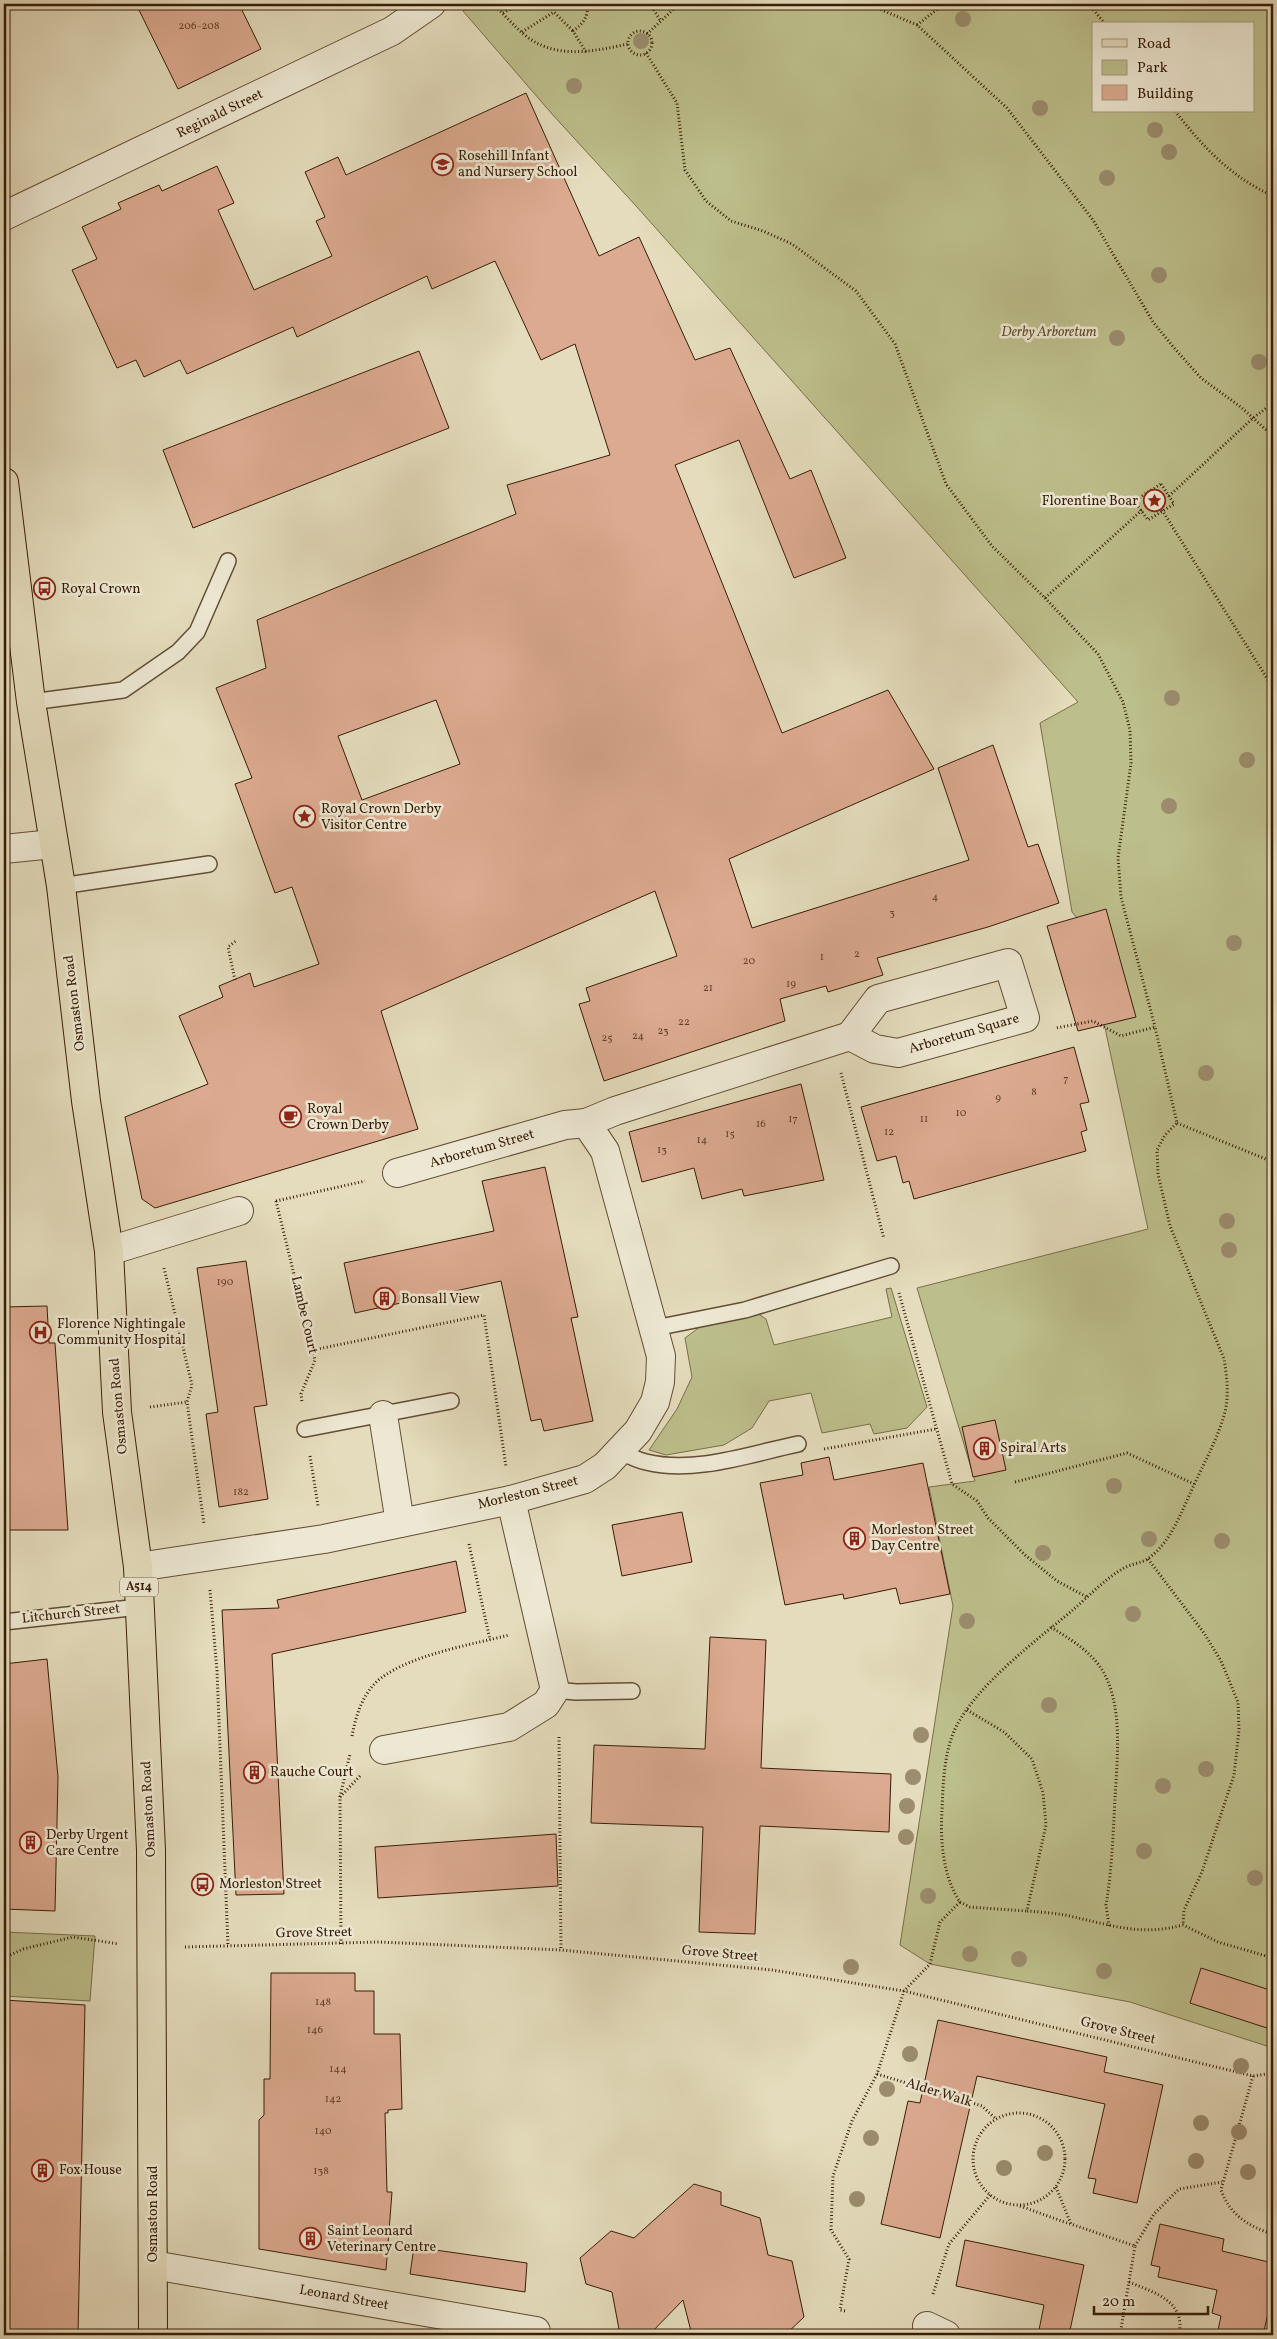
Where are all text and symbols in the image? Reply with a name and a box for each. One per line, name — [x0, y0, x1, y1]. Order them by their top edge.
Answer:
house number: 206-208 — [178, 19, 220, 34]
legend — [1092, 22, 1254, 112]
text: Road — [1137, 34, 1171, 55]
text: Park — [1137, 58, 1168, 79]
text: Building — [1137, 84, 1194, 105]
street label: Reginald Street — [173, 85, 267, 143]
place label: Rosehill Infant and Nursery School — [458, 147, 578, 182]
school or university icon: Rosehill Infant and Nursery School — [430, 152, 454, 176]
park label: Derby Arboretum — [1001, 323, 1097, 342]
place icon: Florentine Boar — [1142, 489, 1166, 513]
place label: Florentine Boar — [1042, 492, 1138, 511]
bus stop icon: Royal Crown — [33, 577, 57, 601]
place label: Royal Crown — [61, 580, 141, 599]
place label: Royal Crown Derby Visitor Centre — [321, 800, 442, 835]
place icon: Royal Crown Derby Visitor Centre — [293, 805, 317, 829]
house number: 4 — [932, 890, 939, 905]
house number: 3 — [889, 906, 895, 921]
house number: 2 — [854, 947, 860, 962]
house number: 1 — [820, 950, 824, 965]
street label: Osmaston Road — [60, 954, 90, 1052]
house number: 20 — [743, 954, 756, 969]
house number: 19 — [786, 977, 796, 992]
house number: 21 — [703, 981, 713, 996]
street label: Arboretum Square — [907, 1009, 1022, 1059]
house number: 22 — [678, 1015, 690, 1030]
house number: 23 — [657, 1024, 669, 1039]
house number: 24 — [632, 1029, 644, 1044]
house number: 25 — [601, 1031, 613, 1046]
house number: 7 — [1063, 1072, 1069, 1087]
house number: 8 — [1031, 1085, 1037, 1100]
house number: 9 — [995, 1091, 1001, 1106]
place label: Royal Crown Derby — [307, 1100, 390, 1135]
cafe icon: Royal Crown Derby — [279, 1105, 303, 1129]
house number: 10 — [956, 1106, 967, 1121]
house number: 17 — [788, 1112, 798, 1127]
house number: 11 — [920, 1112, 928, 1127]
house number: 16 — [756, 1117, 766, 1132]
street label: Arboretum Street — [427, 1125, 537, 1173]
house number: 12 — [884, 1125, 894, 1140]
house number: 15 — [725, 1127, 735, 1142]
house number: 14 — [697, 1133, 708, 1148]
house number: 13 — [657, 1143, 667, 1158]
street label: Lambe Court — [286, 1274, 322, 1356]
house number: 190 — [217, 1275, 234, 1290]
building icon: Bonsall View — [373, 1287, 397, 1311]
place label: Bonsall View — [401, 1290, 480, 1309]
place label: Florence Nightingale Community Hospital — [57, 1315, 186, 1350]
hospital icon: Florence Nightingale Community Hospital — [29, 1320, 53, 1344]
street label: Osmaston Road — [105, 1357, 133, 1455]
building icon: Spiral Arts — [972, 1436, 996, 1460]
place label: Spiral Arts — [1000, 1439, 1066, 1458]
street label: Morleston Street — [476, 1471, 580, 1515]
house number: 182 — [233, 1485, 249, 1500]
place label: Morleston Street Day Centre — [871, 1521, 974, 1556]
building icon: Morleston Street Day Centre — [843, 1526, 867, 1550]
road number: A514 — [120, 1578, 158, 1596]
street label: Litchurch Street — [21, 1599, 121, 1629]
street label: Osmaston Road — [137, 1760, 161, 1858]
building icon: Rauche Court — [242, 1760, 266, 1784]
place label: Rauche Court — [270, 1763, 353, 1782]
place label: Derby Urgent Care Centre — [46, 1826, 129, 1861]
building icon: Derby Urgent Care Centre — [18, 1831, 42, 1855]
bus stop icon: Morleston Street — [191, 1872, 215, 1896]
place label: Morleston Street — [219, 1875, 322, 1894]
street label: Grove Street — [275, 1923, 353, 1943]
street label: Grove Street — [681, 1941, 759, 1967]
house number: 148 — [315, 1995, 332, 2010]
street label: Grove Street — [1078, 2012, 1158, 2050]
house number: 146 — [307, 2023, 324, 2038]
house number: 144 — [329, 2062, 347, 2077]
street label: Alder Walk — [903, 2074, 975, 2112]
house number: 142 — [325, 2092, 341, 2107]
house number: 140 — [314, 2124, 332, 2139]
building icon: Fox House — [31, 2158, 55, 2182]
place label: Fox House — [59, 2161, 122, 2180]
house number: 138 — [313, 2164, 329, 2179]
street label: Osmaston Road — [144, 2166, 163, 2262]
place label: Saint Leonard Veterinary Centre — [327, 2222, 436, 2257]
building icon: Saint Leonard Veterinary Centre — [299, 2227, 323, 2251]
street label: Leonard Street — [298, 2281, 390, 2315]
scale bar — [1094, 2284, 1208, 2316]
text: 20 m — [1102, 2292, 1135, 2313]

